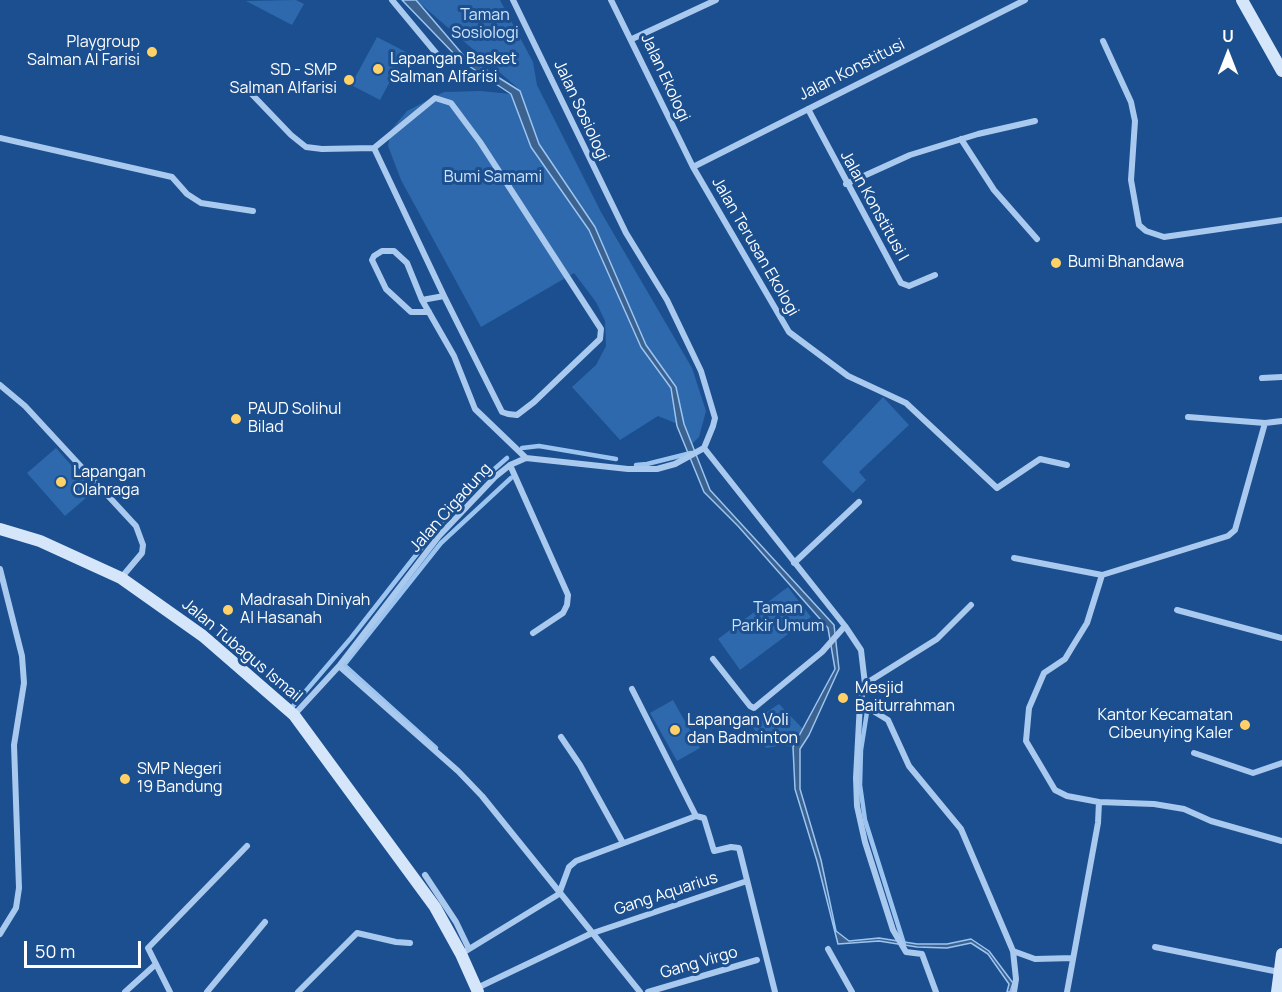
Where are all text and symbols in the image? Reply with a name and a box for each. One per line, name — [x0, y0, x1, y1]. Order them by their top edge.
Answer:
park label: Taman Sosiologi — [451, 6, 519, 44]
north arrow — [1198, 24, 1258, 84]
text: U — [1222, 25, 1234, 47]
street label: Jalan Ekologi — [636, 31, 694, 125]
place label: Playgroup Salman Al Farisi — [27, 33, 140, 71]
street label: Jalan Konstitusi — [796, 35, 908, 105]
marker: Playgroup Salman Al Farisi — [145, 45, 159, 59]
place label: Lapangan Basket Salman Alfarisi — [390, 50, 517, 88]
street label: Jalan Sosiologi — [549, 58, 613, 164]
place label: SD - SMP Salman Alfarisi — [230, 61, 337, 99]
marker: Lapangan Basket Salman Alfarisi — [371, 62, 385, 76]
marker: SD - SMP Salman Alfarisi — [342, 73, 356, 87]
street label: Jalan Konstitusi I — [836, 148, 912, 264]
park label: Bumi Samami — [444, 168, 542, 188]
street label: Jalan Terusan Ekologi — [707, 174, 803, 320]
place label: Bumi Bhandawa — [1068, 253, 1184, 273]
marker: Bumi Bhandawa — [1049, 256, 1063, 270]
place label: PAUD Solihul Bilad — [248, 400, 341, 438]
marker: PAUD Solihul Bilad — [229, 412, 243, 426]
street label: Jalan Cigadung — [406, 460, 496, 556]
place label: Lapangan Olahraga — [73, 463, 146, 501]
marker: Lapangan Olahraga — [54, 475, 68, 489]
place label: Madrasah Diniyah Al Hasanah — [240, 591, 370, 629]
street label: Jalan Tubagus Ismail — [178, 595, 306, 707]
park label: Taman Parkir Umum — [732, 599, 824, 637]
marker: Madrasah Diniyah Al Hasanah — [221, 603, 235, 617]
place label: Mesjid Baiturrahman — [855, 679, 955, 717]
marker: Mesjid Baiturrahman — [836, 691, 850, 705]
place label: Kantor Kecamatan Cibeunying Kaler — [1097, 706, 1233, 744]
place label: Lapangan Voli dan Badminton — [687, 711, 798, 749]
marker: Kantor Kecamatan Cibeunying Kaler — [1238, 718, 1252, 732]
marker: Lapangan Voli dan Badminton — [668, 723, 682, 737]
place label: SMP Negeri 19 Bandung — [137, 760, 222, 798]
marker: SMP Negeri 19 Bandung — [118, 772, 132, 786]
street label: Gang Aquarius — [612, 868, 720, 920]
scale bar — [27, 929, 144, 967]
text: 50 m — [35, 939, 75, 963]
street label: Gang Virgo — [658, 943, 740, 983]

